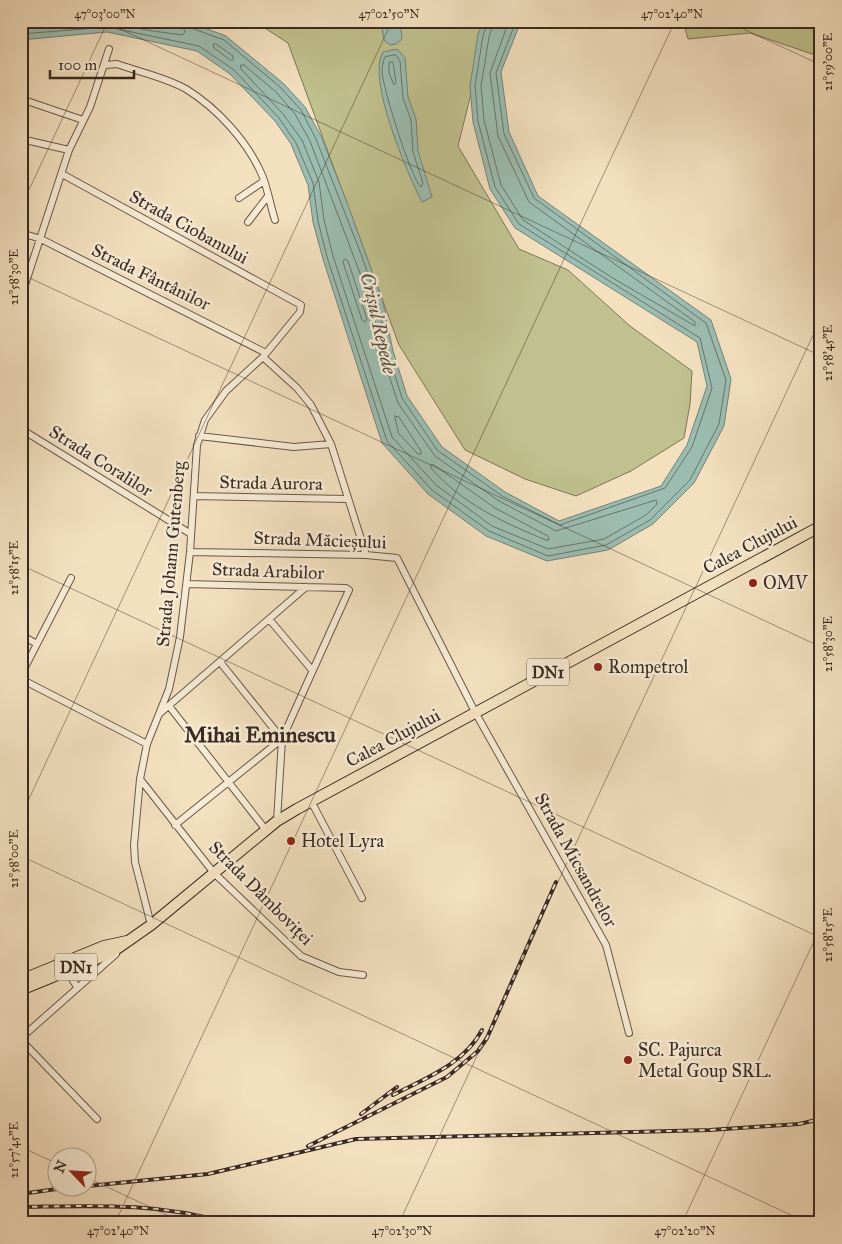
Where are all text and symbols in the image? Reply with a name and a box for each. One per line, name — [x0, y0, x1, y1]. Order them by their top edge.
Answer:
text: 47°03'00"N — [74, 7, 136, 21]
text: 47°02'50"N — [358, 7, 420, 21]
text: 47°02'40"N — [641, 7, 703, 21]
text: 21°59'00"E — [821, 33, 835, 91]
scale bar — [50, 48, 134, 80]
text: 100 m — [58, 56, 98, 74]
street label: Strada Ciobanului — [126, 185, 252, 269]
street label: Strada Fântânilor — [88, 239, 214, 315]
text: 21°58'30"E — [7, 249, 21, 305]
water label: Crișul Repede — [355, 270, 402, 377]
text: 21°58'45"E — [821, 324, 835, 381]
street label: Strada Coralilor — [45, 420, 157, 502]
street label: Strada Johann Gutenberg — [152, 460, 191, 648]
street label: Strada Aurora — [219, 471, 323, 495]
street label: Calea Clujului — [699, 511, 801, 579]
street label: Strada Măcieșului — [253, 527, 387, 553]
text: 21°58'15"E — [7, 540, 21, 595]
street label: Strada Arabilor — [211, 558, 325, 584]
place label: OMV — [763, 572, 809, 594]
marker: OMV — [747, 577, 759, 589]
text: 21°58'30"E — [821, 616, 835, 672]
place label: Rompetrol — [608, 656, 688, 678]
road number: DN1 — [527, 659, 569, 686]
marker: Rompetrol — [592, 661, 604, 673]
street label: Calea Clujului — [342, 704, 444, 772]
district label: Mihai Eminescu — [184, 721, 336, 748]
street label: Strada Micsandrelor — [530, 789, 622, 931]
text: 21°58'00"E — [7, 830, 21, 888]
place label: Hotel Lyra — [301, 830, 384, 852]
marker: Hotel Lyra — [285, 835, 297, 847]
street label: Strada Dâmboviței — [204, 836, 318, 950]
text: 21°58'15"E — [821, 907, 835, 962]
road number: DN1 — [55, 954, 97, 980]
place label: SC. Pajurca Metal Goup SRL. — [638, 1039, 772, 1082]
marker: SC. Pajurca Metal Goup SRL. — [622, 1054, 634, 1066]
text: 21°57'45"E — [7, 1121, 21, 1178]
north arrow — [48, 1146, 98, 1196]
text: N — [50, 1158, 71, 1176]
text: 47°02'40"N — [87, 1224, 149, 1238]
text: 47°02'30"N — [372, 1224, 432, 1238]
text: 47°02'20"N — [654, 1224, 716, 1238]

